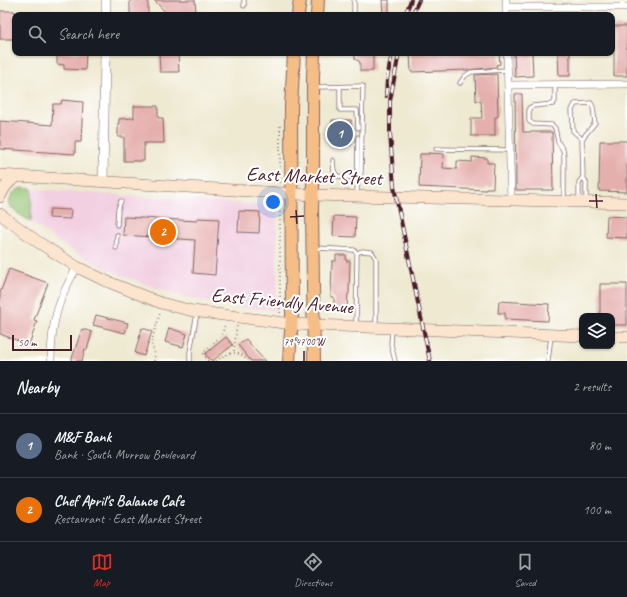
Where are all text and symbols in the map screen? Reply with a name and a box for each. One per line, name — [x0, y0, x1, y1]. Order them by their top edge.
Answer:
search box — [12, 12, 615, 56]
icon: search — [26, 23, 48, 45]
text: Search here — [58, 25, 119, 44]
pin: 1 — [327, 119, 353, 149]
street label: East Market Street — [246, 161, 385, 191]
your location — [263, 192, 283, 212]
pin: 2 — [150, 217, 176, 247]
street label: East Friendly Avenue — [210, 282, 355, 320]
map controls — [579, 313, 615, 349]
button: layers — [579, 313, 615, 349]
scale bar — [12, 333, 72, 352]
text: 50 m — [18, 335, 37, 349]
text: 79°47'00"W — [284, 335, 326, 348]
text: Nearby — [16, 377, 59, 398]
text: 2 results — [573, 379, 611, 395]
text: M&F Bank — [54, 428, 111, 447]
text: 1 — [26, 438, 32, 454]
text: 80 m — [589, 438, 611, 454]
text: Bank · South Murrow Boulevard — [54, 447, 195, 463]
text: Chef April's Balance Cafe — [54, 492, 184, 511]
text: 2 — [26, 502, 32, 518]
text: 100 m — [583, 502, 611, 518]
text: Restaurant · East Market Street — [54, 511, 201, 527]
tab: Map — [91, 551, 113, 589]
tab: Directions — [294, 551, 333, 589]
tab: Saved — [514, 551, 536, 589]

